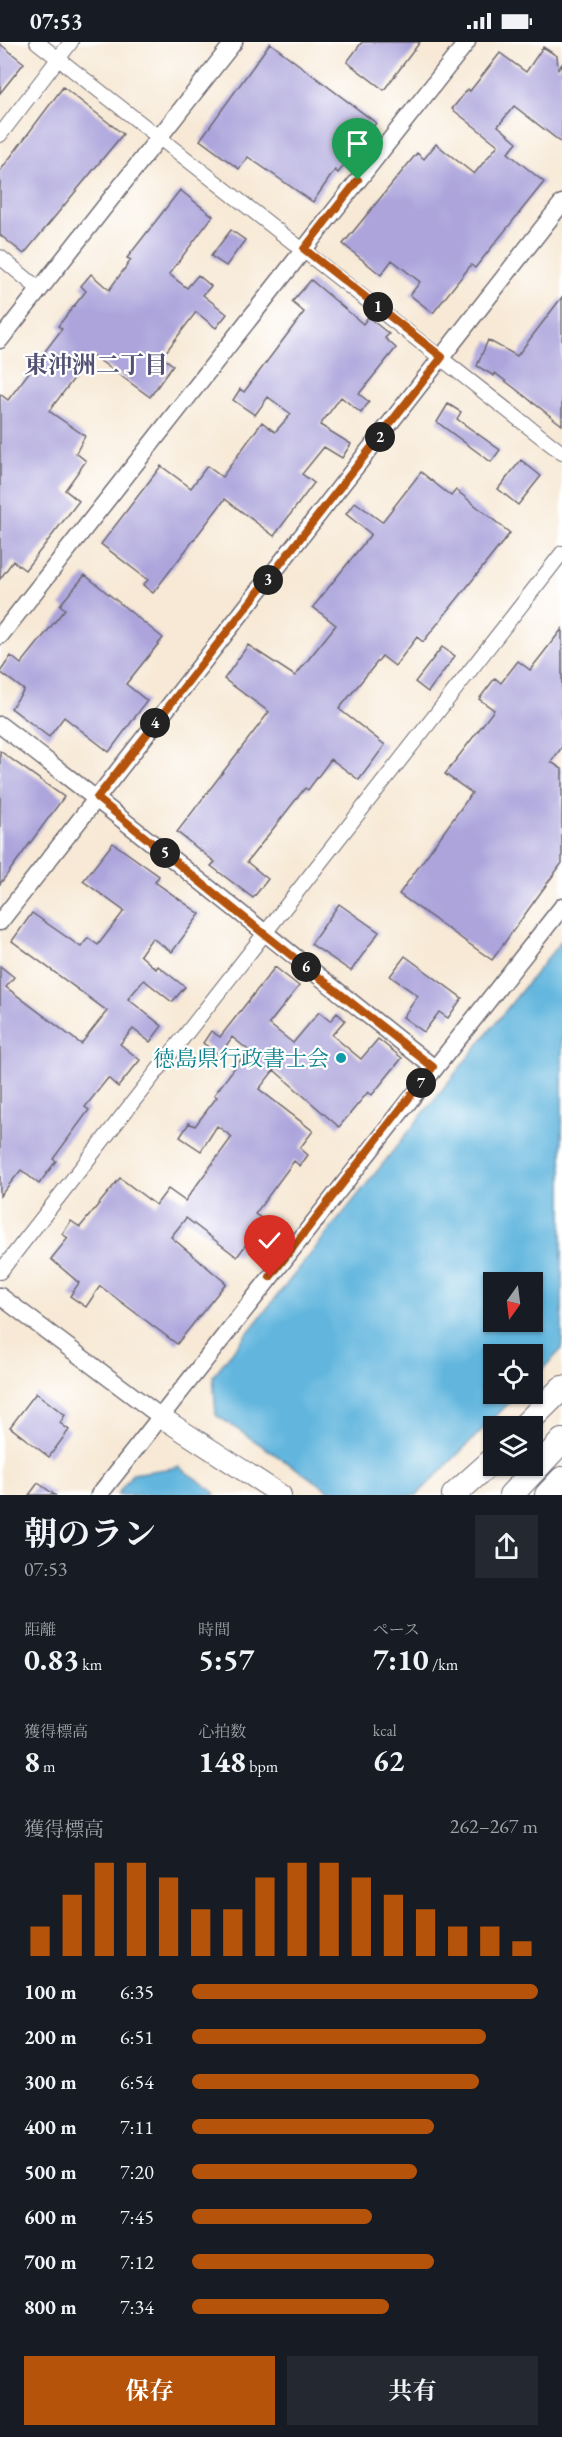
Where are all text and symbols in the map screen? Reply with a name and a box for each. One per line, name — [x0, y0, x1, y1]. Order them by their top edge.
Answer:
text: 07:53 — [30, 7, 83, 36]
pin — [332, 118, 383, 180]
icon: arrive — [341, 127, 374, 160]
pin: 1 — [363, 292, 393, 322]
text: 1 — [374, 296, 382, 317]
district label: 東沖洲二丁目 — [24, 349, 168, 380]
pin: 2 — [365, 422, 395, 452]
text: 2 — [376, 426, 384, 447]
pin: 3 — [253, 565, 283, 595]
text: 3 — [264, 569, 272, 590]
pin: 4 — [140, 708, 170, 738]
text: 4 — [151, 712, 159, 733]
pin: 5 — [150, 838, 180, 868]
text: 5 — [161, 842, 169, 863]
pin: 6 — [291, 952, 321, 982]
text: 6 — [302, 956, 310, 977]
place label: 徳島県行政書士会 — [153, 1044, 329, 1073]
marker: 徳島県行政書士会 — [334, 1051, 348, 1065]
pin: 7 — [406, 1068, 436, 1098]
text: 7 — [417, 1072, 425, 1093]
pin — [244, 1215, 295, 1277]
icon: check — [253, 1224, 286, 1257]
north arrow — [483, 1272, 543, 1332]
map controls — [483, 1272, 543, 1476]
button: locate — [483, 1344, 543, 1404]
button: layers — [483, 1416, 543, 1476]
text: 朝のラン — [24, 1512, 156, 1555]
button: share — [475, 1515, 538, 1578]
text: 07:53 — [24, 1556, 67, 1582]
text: 距離 — [24, 1619, 56, 1640]
text: 時間 — [198, 1619, 230, 1640]
text: ペース — [373, 1619, 420, 1640]
text: 0.83 — [24, 1640, 79, 1679]
text: 5:57 — [198, 1640, 254, 1679]
text: 7:10 — [373, 1640, 429, 1679]
text: km — [79, 1654, 102, 1675]
text: /km — [429, 1654, 458, 1675]
text: kcal — [373, 1720, 397, 1741]
text: 獲得標高 — [24, 1721, 88, 1742]
text: 心拍数 — [198, 1721, 246, 1742]
text: 62 — [373, 1741, 404, 1780]
text: 8 — [24, 1742, 40, 1781]
text: 148 — [198, 1742, 246, 1781]
text: m — [40, 1756, 56, 1777]
text: bpm — [246, 1756, 278, 1777]
text: 262–267 m — [450, 1813, 538, 1839]
text: 獲得標高 — [24, 1816, 104, 1842]
text: 100 m — [24, 1979, 77, 2005]
text: 6:35 — [120, 1979, 154, 2005]
text: 200 m — [24, 2024, 77, 2050]
text: 6:51 — [120, 2024, 154, 2050]
text: 300 m — [24, 2069, 77, 2095]
text: 6:54 — [120, 2069, 154, 2095]
text: 400 m — [24, 2114, 77, 2140]
text: 7:11 — [120, 2114, 154, 2140]
text: 500 m — [24, 2159, 77, 2185]
text: 7:20 — [120, 2159, 154, 2185]
text: 600 m — [24, 2204, 77, 2230]
text: 7:45 — [120, 2204, 154, 2230]
text: 700 m — [24, 2249, 77, 2275]
text: 7:12 — [120, 2249, 154, 2275]
text: 800 m — [24, 2294, 77, 2320]
text: 7:34 — [120, 2294, 154, 2320]
button: 保存 — [24, 2356, 275, 2425]
button: 共有 — [287, 2356, 538, 2425]

